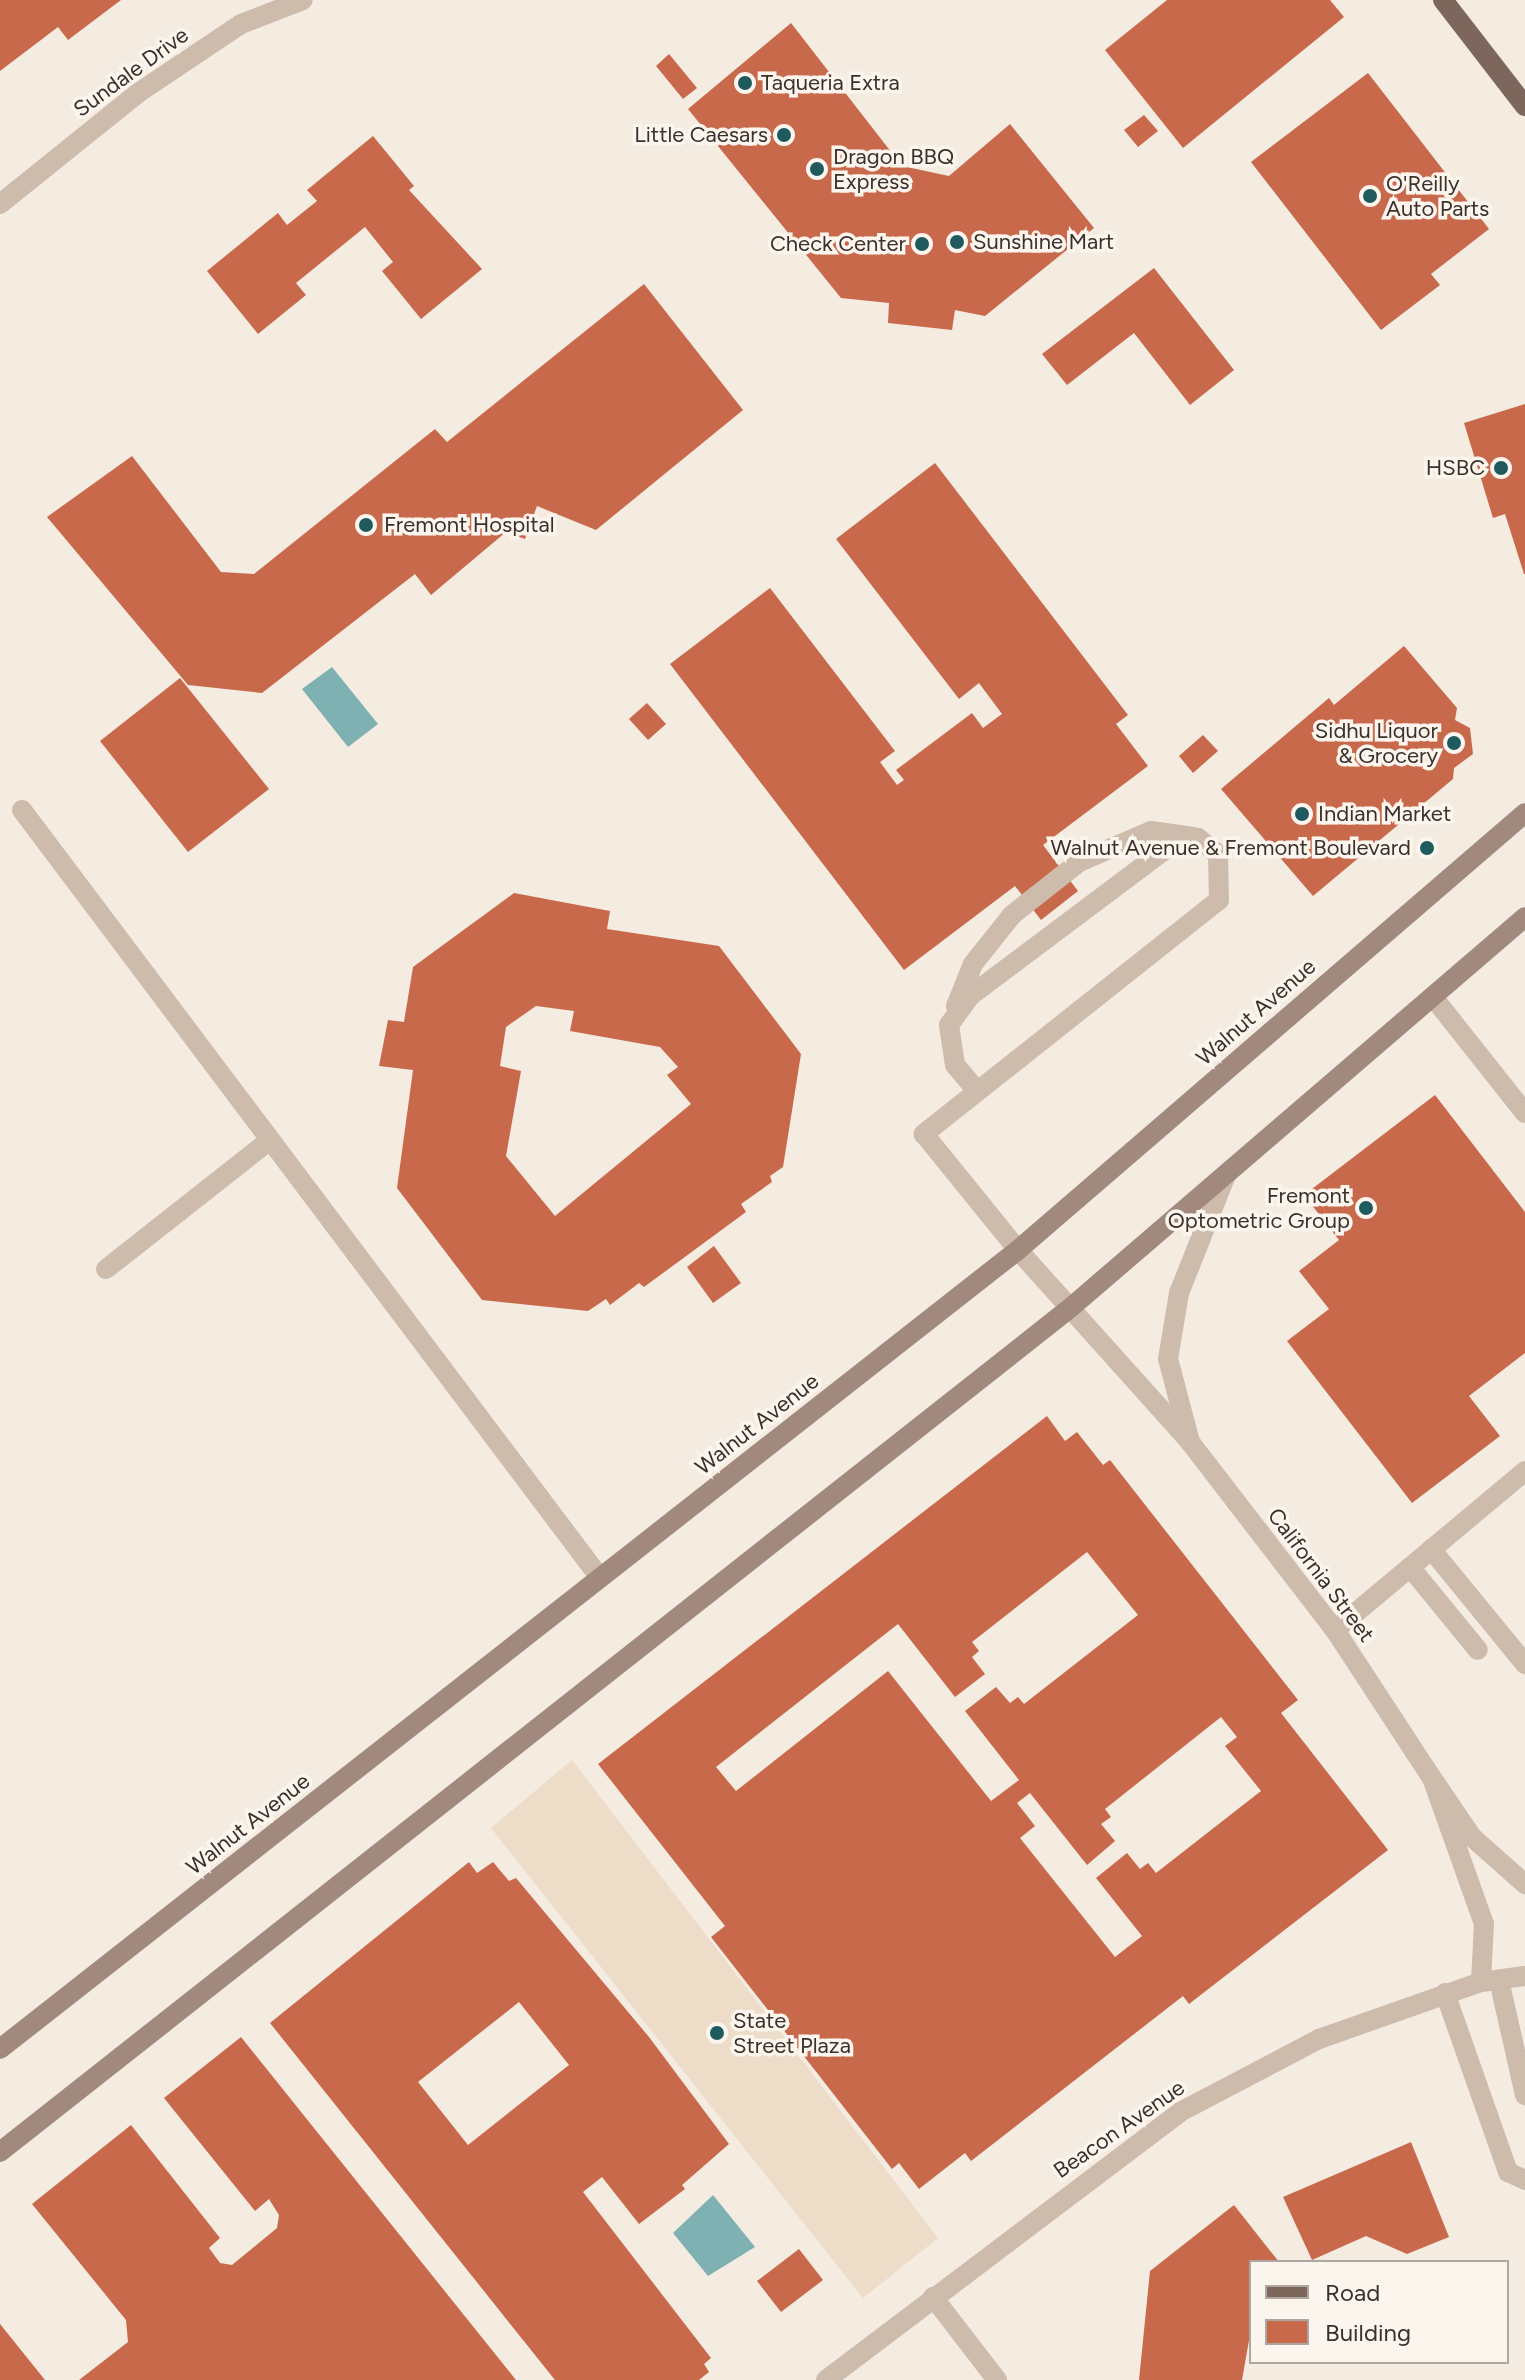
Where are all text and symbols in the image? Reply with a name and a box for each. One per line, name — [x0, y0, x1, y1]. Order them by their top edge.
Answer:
street label: Sundale Drive — [68, 22, 194, 122]
place label: Taqueria Extra — [761, 70, 900, 96]
marker: Taqueria Extra — [736, 74, 754, 92]
place label: Little Caesars — [634, 122, 768, 148]
marker: Little Caesars — [775, 126, 793, 144]
place label: Dragon BBQ Express — [833, 143, 954, 194]
marker: Dragon BBQ Express — [808, 160, 826, 178]
place label: O'Reilly Auto Parts — [1386, 170, 1489, 222]
marker: O'Reilly Auto Parts — [1361, 187, 1379, 205]
place label: Sunshine Mart — [973, 229, 1114, 255]
place label: Check Center — [770, 231, 906, 257]
marker: Sunshine Mart — [948, 233, 966, 251]
marker: Check Center — [913, 235, 931, 253]
place label: HSBC — [1426, 455, 1485, 481]
marker: HSBC — [1492, 459, 1510, 477]
place label: Fremont Hospital — [384, 512, 555, 538]
marker: Fremont Hospital — [355, 514, 377, 536]
place label: Sidhu Liquor & Grocery — [1315, 717, 1438, 768]
marker: Sidhu Liquor & Grocery — [1445, 734, 1463, 752]
place label: Indian Market — [1318, 801, 1451, 827]
marker: Indian Market — [1293, 805, 1311, 823]
place label: Walnut Avenue & Fremont Boulevard — [1051, 835, 1411, 861]
marker: Walnut Avenue & Fremont Boulevard — [1418, 839, 1436, 857]
street label: Walnut Avenue — [1191, 953, 1321, 1071]
place label: Fremont Optometric Group — [1168, 1182, 1350, 1234]
marker: Fremont Optometric Group — [1357, 1199, 1375, 1217]
street label: Walnut Avenue — [690, 1368, 824, 1480]
street label: California Street — [1262, 1503, 1380, 1647]
street label: Walnut Avenue — [181, 1768, 315, 1880]
place label: State Street Plaza — [733, 2007, 851, 2058]
marker: State Street Plaza — [708, 2024, 726, 2042]
street label: Beacon Avenue — [1049, 2074, 1189, 2184]
legend — [1249, 2260, 1509, 2364]
text: Road — [1325, 2278, 1380, 2307]
text: Building — [1325, 2318, 1411, 2347]

